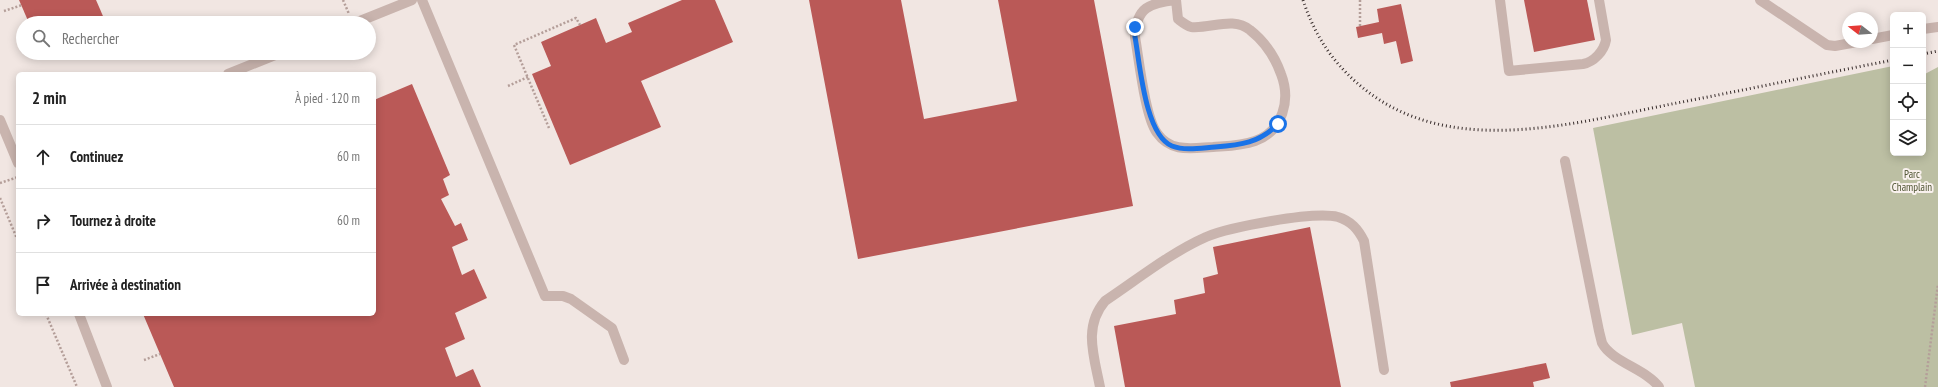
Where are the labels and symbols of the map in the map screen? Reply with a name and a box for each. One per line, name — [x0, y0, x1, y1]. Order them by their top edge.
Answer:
north arrow — [1842, 12, 1878, 48]
route end — [1126, 18, 1144, 36]
route start — [1269, 115, 1287, 133]
park label: Parc Champlain — [1892, 167, 1932, 194]

